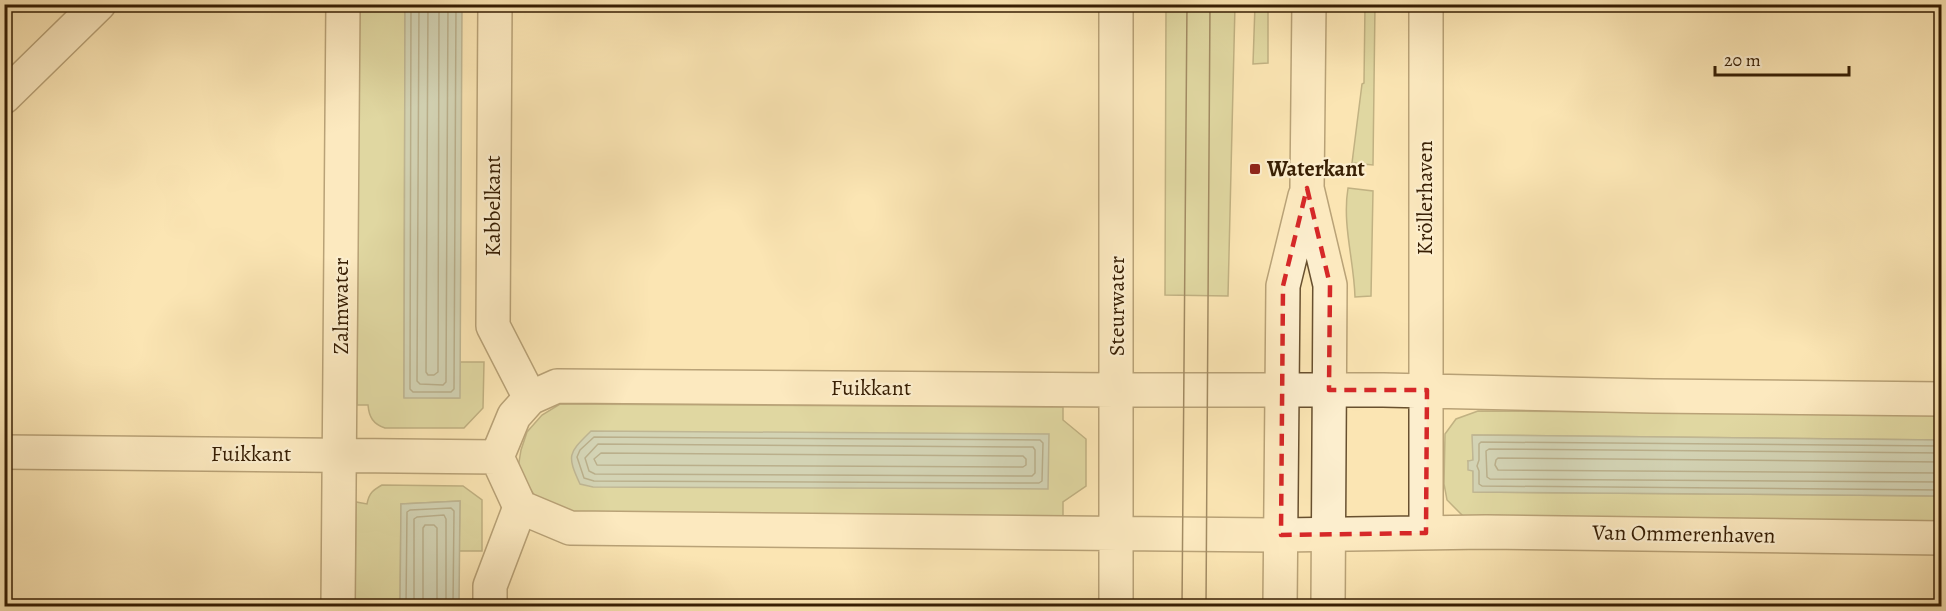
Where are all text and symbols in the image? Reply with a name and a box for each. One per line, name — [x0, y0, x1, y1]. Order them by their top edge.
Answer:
scale bar — [1715, 39, 1848, 77]
text: 20 m — [1724, 48, 1761, 72]
street label: Kröllerhaven — [1410, 141, 1440, 255]
place label: Waterkant — [1266, 154, 1366, 184]
street label: Kabbelkant — [478, 155, 508, 257]
marker: Waterkant — [1248, 162, 1262, 176]
street label: Steurwater — [1102, 256, 1132, 356]
street label: Zalmwater — [326, 258, 356, 354]
street label: Fuikkant — [831, 373, 911, 403]
street label: Fuikkant — [211, 439, 291, 469]
street label: Van Ommerenhaven — [1591, 517, 1776, 551]

